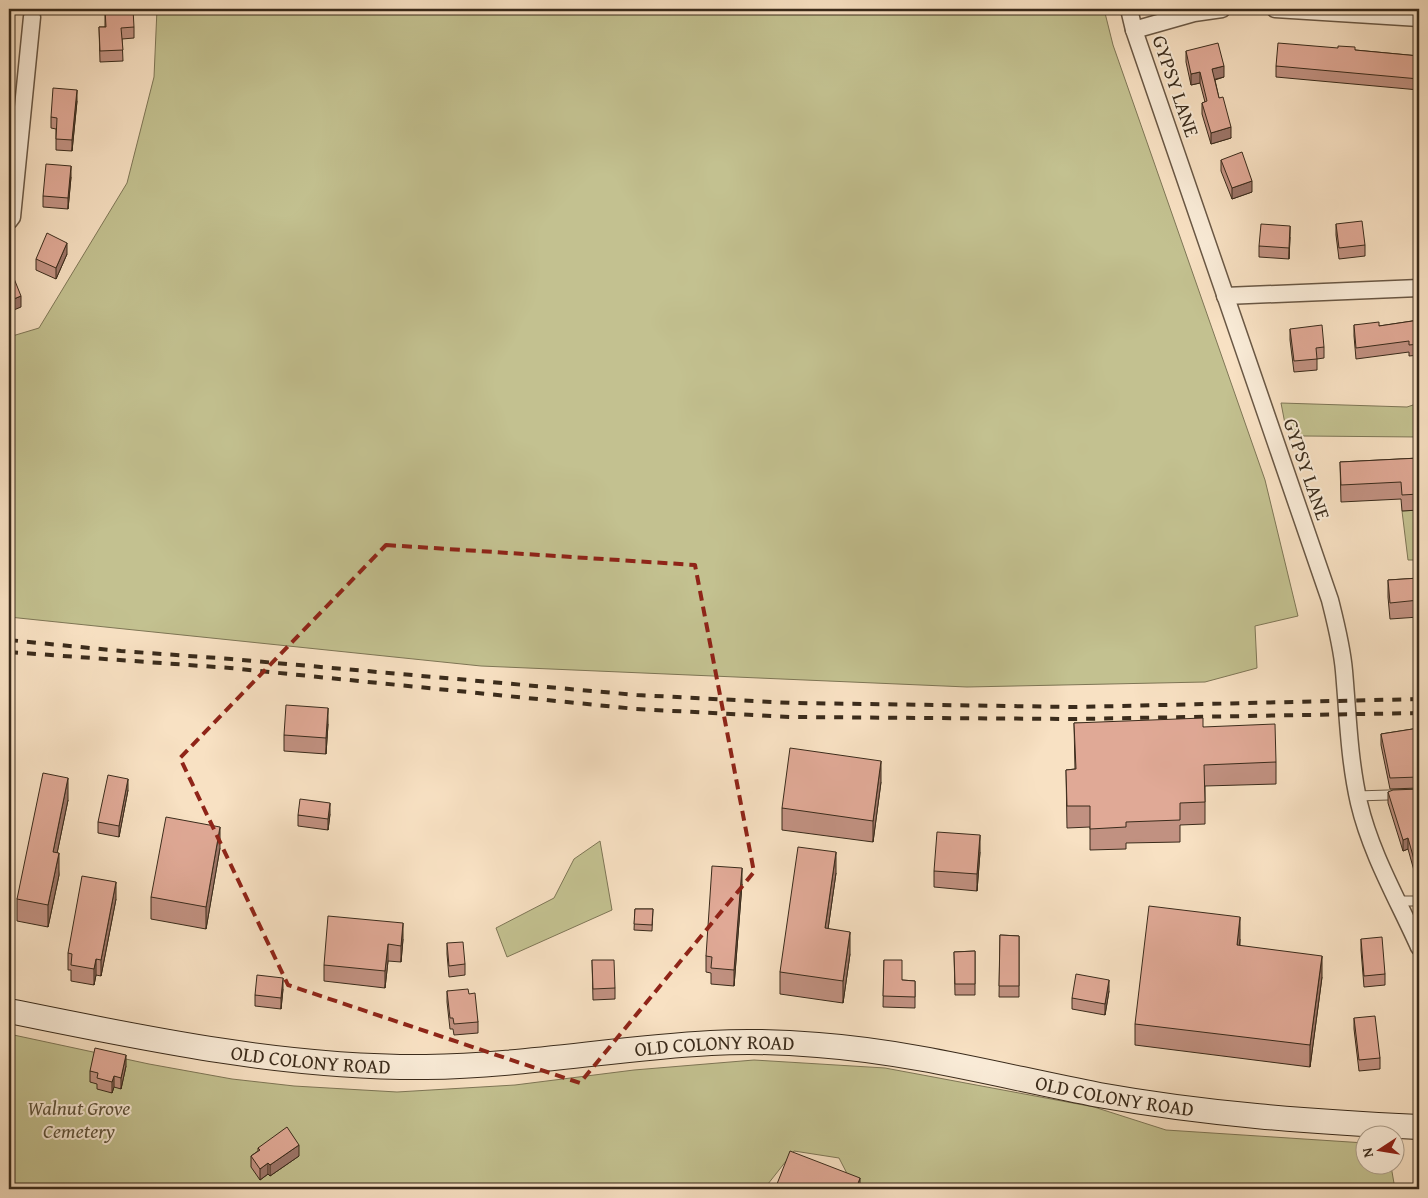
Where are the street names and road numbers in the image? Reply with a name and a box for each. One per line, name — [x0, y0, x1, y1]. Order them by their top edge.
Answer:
street label: GYPSY LANE — [1146, 31, 1207, 141]
street label: GYPSY LANE — [1277, 414, 1338, 524]
street label: OLD COLONY ROAD — [633, 1027, 795, 1063]
street label: OLD COLONY ROAD — [229, 1037, 391, 1081]
street label: OLD COLONY ROAD — [1033, 1067, 1196, 1123]

